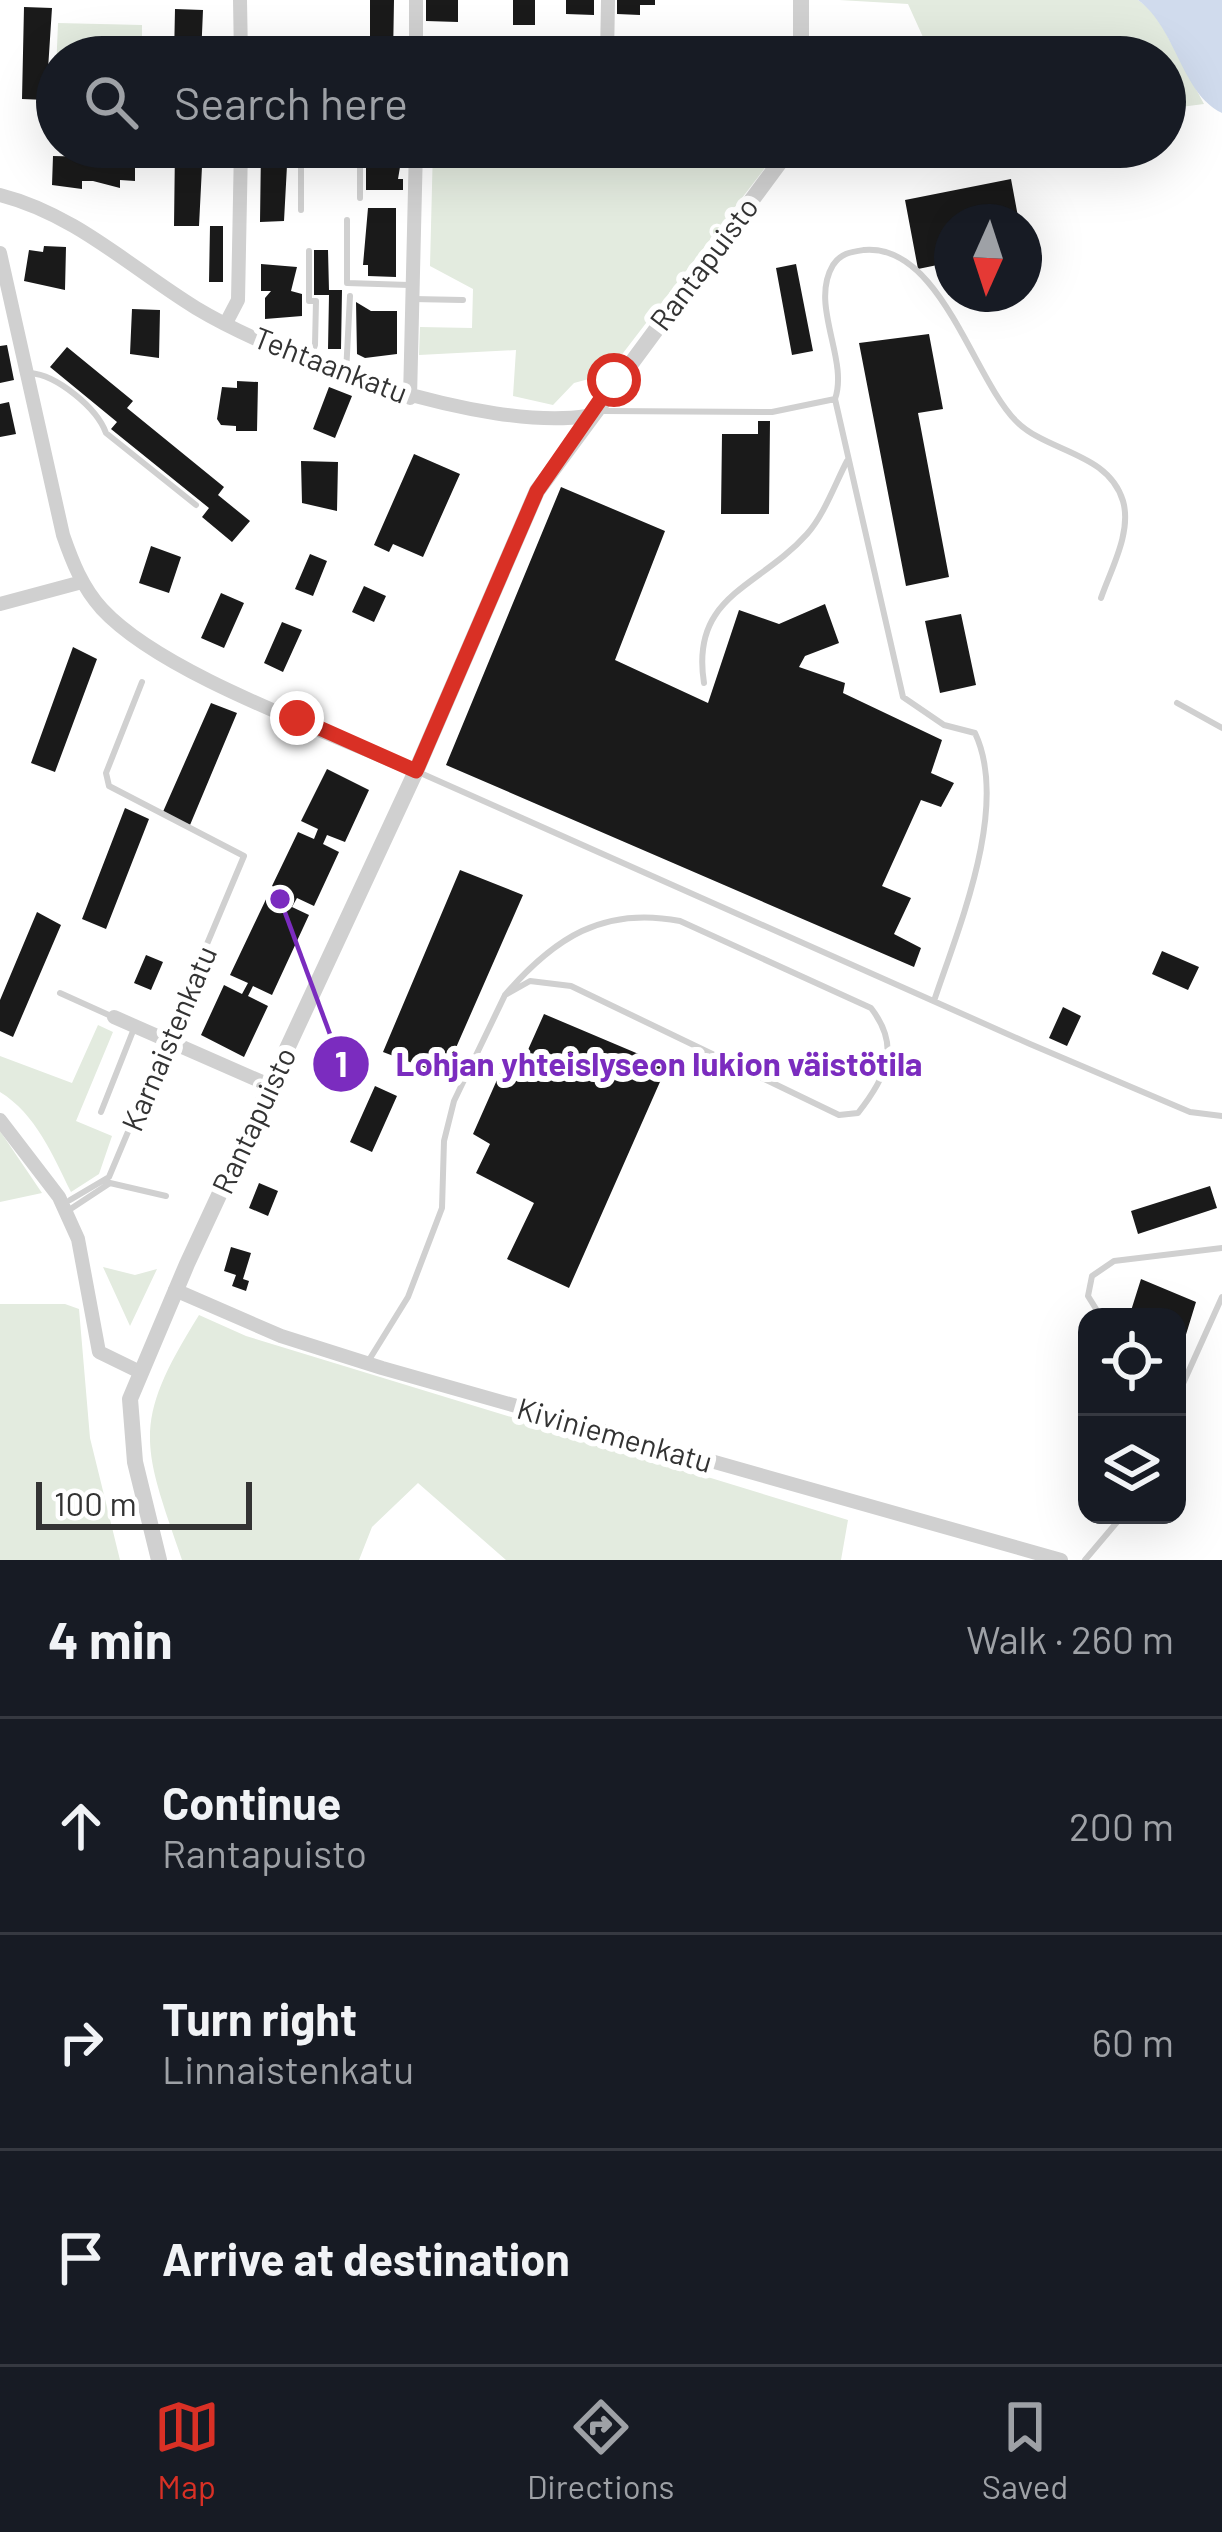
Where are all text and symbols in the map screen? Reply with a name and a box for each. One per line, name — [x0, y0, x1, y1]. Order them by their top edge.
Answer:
search box — [36, 36, 1186, 168]
icon: search — [78, 69, 144, 135]
text: Search here — [174, 75, 408, 129]
street label: Rantapuisto — [641, 189, 765, 337]
north arrow — [934, 204, 1042, 312]
street label: Tehtaankatu — [249, 318, 413, 410]
route start — [587, 353, 641, 407]
route end — [270, 691, 324, 745]
street label: Karnaistenkatu — [113, 940, 223, 1136]
callout: Lohjan yhteislyseon lukion väistötila — [311, 1030, 946, 1099]
street label: Rantapuisto — [203, 1041, 303, 1199]
text: 1 — [335, 1041, 347, 1084]
text: Lohjan yhteislyseon lukion väistötila — [396, 1043, 922, 1083]
map controls — [1078, 1308, 1186, 1524]
button: locate — [1078, 1308, 1186, 1416]
street label: Kiviniemenkatu — [513, 1389, 717, 1479]
button: layers — [1078, 1416, 1186, 1524]
scale bar — [36, 1476, 252, 1529]
text: 100 m — [54, 1483, 137, 1523]
text: 4 min — [48, 1608, 173, 1669]
text: Walk · 260 m — [966, 1615, 1174, 1662]
text: Continue — [162, 1775, 341, 1829]
icon: ahead — [48, 1793, 114, 1859]
text: 200 m — [1069, 1802, 1174, 1849]
text: Rantapuisto — [162, 1829, 367, 1876]
text: Turn right — [162, 1991, 357, 2045]
icon: right — [48, 2009, 114, 2075]
text: 60 m — [1092, 2018, 1174, 2065]
text: Linnaistenkatu — [162, 2045, 414, 2092]
icon: arrive — [48, 2225, 114, 2291]
text: Arrive at destination — [162, 2231, 570, 2285]
tab: Map — [154, 2394, 220, 2506]
tab: Directions — [527, 2394, 674, 2506]
tab: Saved — [982, 2394, 1068, 2506]

